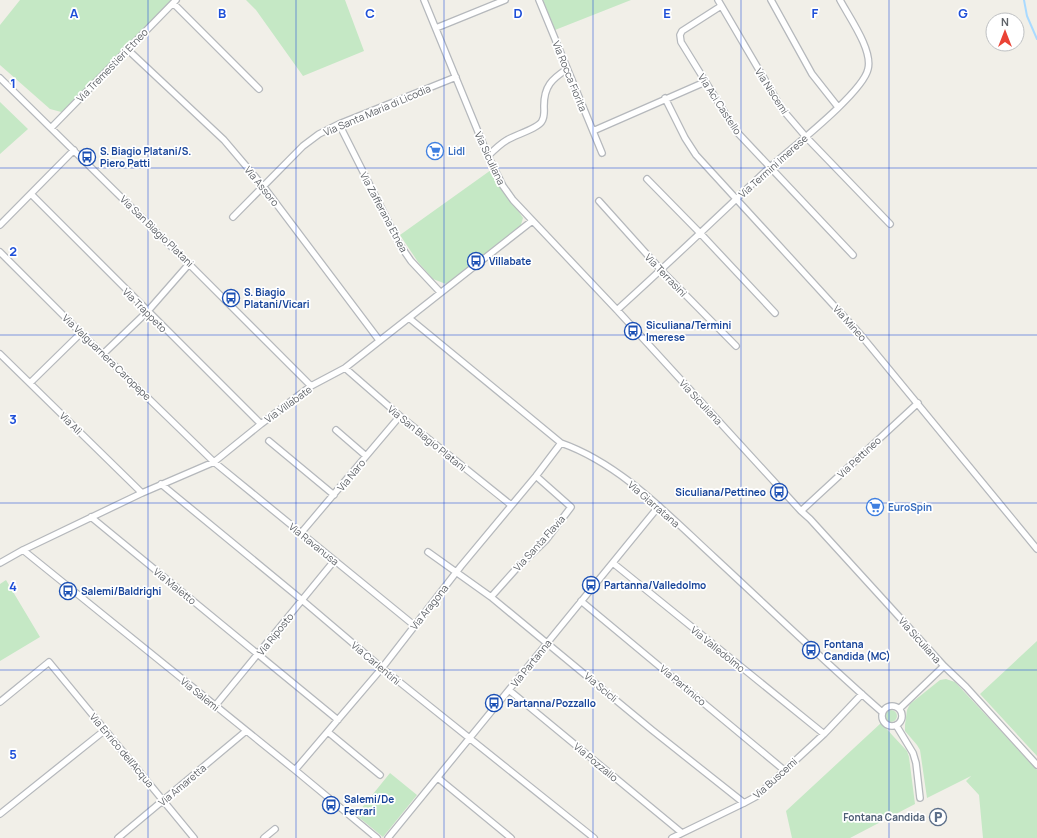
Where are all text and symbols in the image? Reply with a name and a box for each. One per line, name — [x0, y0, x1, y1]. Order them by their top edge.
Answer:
text: A — [70, 4, 79, 22]
text: B — [218, 4, 226, 22]
text: C — [365, 4, 375, 22]
text: D — [513, 4, 523, 22]
text: E — [663, 4, 671, 22]
text: F — [812, 4, 819, 22]
text: G — [958, 4, 968, 22]
north arrow — [985, 12, 1025, 52]
text: N — [1001, 14, 1009, 29]
street label: Via Tremestieri Etneo — [73, 25, 151, 105]
street label: Via Rocca Fiorita — [549, 39, 591, 113]
street label: Via Niscemi — [752, 65, 792, 117]
street label: Via Aci Castello — [695, 71, 745, 137]
text: 1 — [10, 74, 16, 92]
street label: Via Santa Maria di Licodia — [321, 81, 433, 139]
street label: Via Siculiana — [472, 129, 508, 187]
street label: Via Termini Imerese — [735, 131, 811, 201]
supermarket icon: Lidl — [425, 141, 445, 161]
place label: S. Biagio Platani/S. Piero Patti — [100, 144, 191, 170]
place label: Lidl — [448, 144, 465, 158]
bus stop icon: S. Biagio Platani/S. Piero Patti — [77, 147, 97, 167]
street label: Via Assoro — [241, 163, 283, 209]
street label: Via Zafferana Etnea — [357, 169, 411, 255]
street label: Via San Biagio Platani — [117, 192, 197, 270]
text: 2 — [9, 242, 17, 260]
street label: Via Terrasini — [642, 250, 690, 300]
bus stop icon: Villabate — [466, 251, 486, 271]
place label: Villabate — [489, 254, 531, 268]
street label: Via Trappeto — [120, 285, 170, 335]
place label: S. Biagio Platani/Vicari — [244, 285, 310, 311]
bus stop icon: S. Biagio Platani/Vicari — [221, 288, 241, 308]
street label: Via Mineo — [830, 302, 870, 344]
street label: Via Valguarnera Caropepe — [60, 311, 155, 403]
place label: Siculiana/Termini Imerese — [646, 318, 731, 344]
bus stop icon: Siculiana/Termini Imerese — [623, 321, 643, 341]
street label: Via Siculiana — [676, 376, 726, 428]
street label: Via Villabate — [262, 382, 315, 426]
street label: Via San Biagio Platani — [385, 402, 469, 474]
street label: Via Alì — [57, 409, 85, 437]
text: 3 — [9, 410, 17, 428]
street label: Via Pettineo — [834, 433, 884, 481]
street label: Via Naro — [334, 456, 368, 494]
street label: Via Giarratana — [625, 478, 683, 530]
bus stop icon: Siculiana/Pettineo — [769, 482, 789, 502]
place label: Siculiana/Pettineo — [675, 485, 766, 499]
supermarket icon: EuroSpin — [865, 497, 885, 517]
place label: EuroSpin — [888, 500, 932, 514]
street label: Via Santa Flavia — [510, 512, 568, 574]
street label: Via Ravanusa — [286, 520, 342, 568]
street label: Via Maletto — [151, 564, 199, 608]
bus stop icon: Partanna/Valledolmo — [581, 575, 601, 595]
text: 4 — [9, 577, 17, 595]
place label: Partanna/Valledolmo — [604, 578, 706, 592]
bus stop icon: Salemi/Baldrighi — [58, 581, 78, 601]
street label: Via Aragona — [407, 581, 451, 633]
place label: Salemi/Baldrighi — [81, 584, 161, 598]
street label: Via Riposto — [253, 610, 297, 658]
street label: Via Siculiana — [896, 614, 944, 666]
street label: Via Valledolmo — [688, 623, 748, 675]
street label: Via Partanna — [507, 636, 555, 690]
place label: Fontana Candida (MC) — [824, 637, 891, 663]
street label: Via Carlentini — [348, 638, 404, 688]
bus stop icon: Fontana Candida (MC) — [801, 640, 821, 660]
street label: Via Partinico — [657, 661, 709, 709]
street label: Via Scicli — [581, 669, 621, 705]
street label: Via Salemi — [178, 674, 222, 714]
bus stop icon: Partanna/Pozzallo — [484, 693, 504, 713]
place label: Partanna/Pozzallo — [507, 696, 596, 710]
street label: Via Enrico dell'Acqua — [87, 710, 157, 790]
street label: Via Pozzallo — [571, 739, 621, 785]
text: 5 — [9, 745, 17, 763]
street label: Via Buscemi — [750, 754, 800, 802]
street label: Via Amaretta — [155, 761, 209, 809]
place label: Salemi/De Ferrari — [344, 792, 394, 818]
bus stop icon: Salemi/De Ferrari — [321, 795, 341, 815]
parking icon: Fontana Candida — [928, 807, 948, 827]
place label: Fontana Candida — [843, 810, 925, 824]

